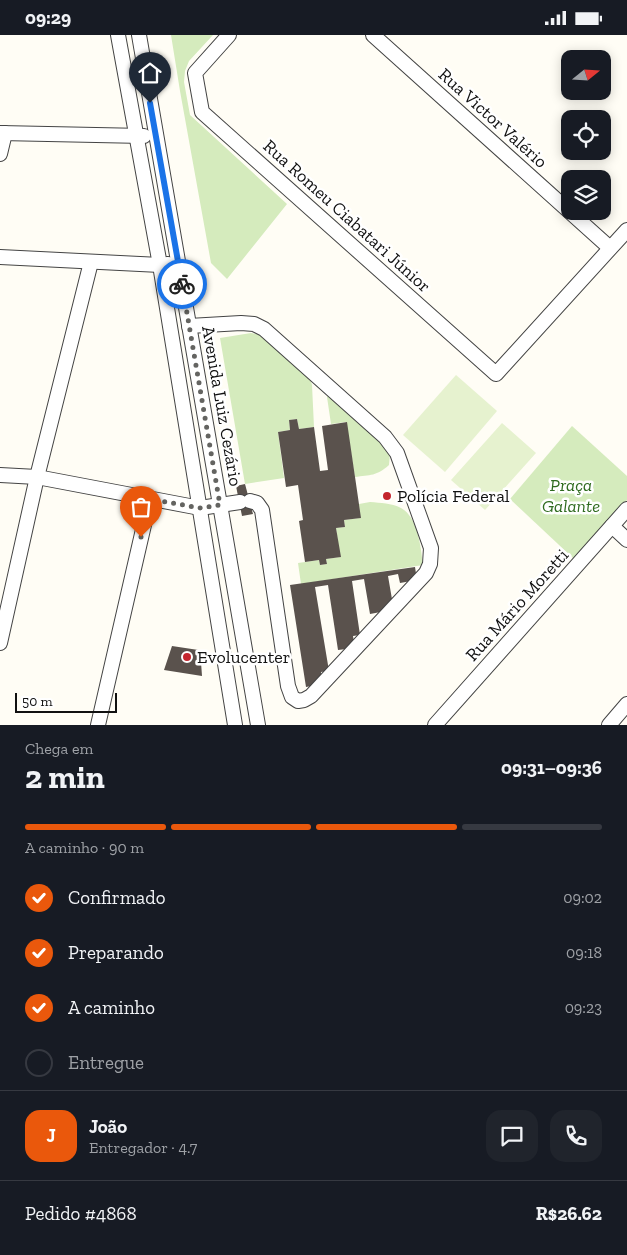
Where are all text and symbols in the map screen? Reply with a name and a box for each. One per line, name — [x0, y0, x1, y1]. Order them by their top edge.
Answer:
text: 09:29 — [25, 6, 71, 29]
north arrow — [561, 50, 611, 100]
map controls — [561, 50, 611, 220]
pin — [129, 52, 171, 103]
icon: home — [136, 59, 164, 87]
street label: Rua Victor Valério — [434, 63, 552, 173]
button: locate — [561, 110, 611, 160]
street label: Rua Romeu Ciabatari Júnior — [259, 135, 435, 297]
button: layers — [561, 170, 611, 220]
courier — [157, 259, 207, 309]
icon: bike — [168, 270, 196, 298]
street label: Avenida Luiz Cezário — [197, 324, 247, 488]
park label: Praça Galante — [542, 474, 600, 517]
place label: Polícia Federal — [397, 485, 510, 507]
pin — [120, 486, 162, 537]
marker: Polícia Federal — [381, 490, 393, 502]
icon: bag — [127, 493, 155, 521]
street label: Rua Mário Moretti — [461, 544, 573, 666]
place label: Evolucenter — [197, 646, 290, 668]
marker: Evolucenter — [181, 651, 193, 663]
scale bar — [15, 690, 118, 713]
text: 50 m — [22, 693, 53, 710]
text: Chega em — [25, 739, 93, 758]
text: 09:31–09:36 — [501, 756, 602, 779]
text: 2 min — [25, 758, 105, 796]
text: A caminho · 90 m — [25, 838, 144, 857]
icon: check — [25, 884, 53, 912]
text: Confirmado — [68, 886, 165, 909]
text: 09:02 — [563, 888, 602, 907]
icon: check — [25, 939, 53, 967]
text: Preparando — [68, 941, 164, 964]
text: 09:18 — [566, 943, 602, 962]
icon: check — [25, 994, 53, 1022]
text: A caminho — [68, 996, 155, 1019]
text: 09:23 — [565, 998, 602, 1017]
text: Entregue — [68, 1051, 144, 1074]
button: chat — [486, 1110, 538, 1162]
button: phone — [550, 1110, 602, 1162]
text: João — [89, 1115, 127, 1138]
text: J — [46, 1124, 56, 1147]
text: Entregador · 4.7 — [89, 1138, 197, 1157]
text: Pedido #4868 — [25, 1202, 137, 1225]
text: R$26.62 — [536, 1202, 602, 1225]

